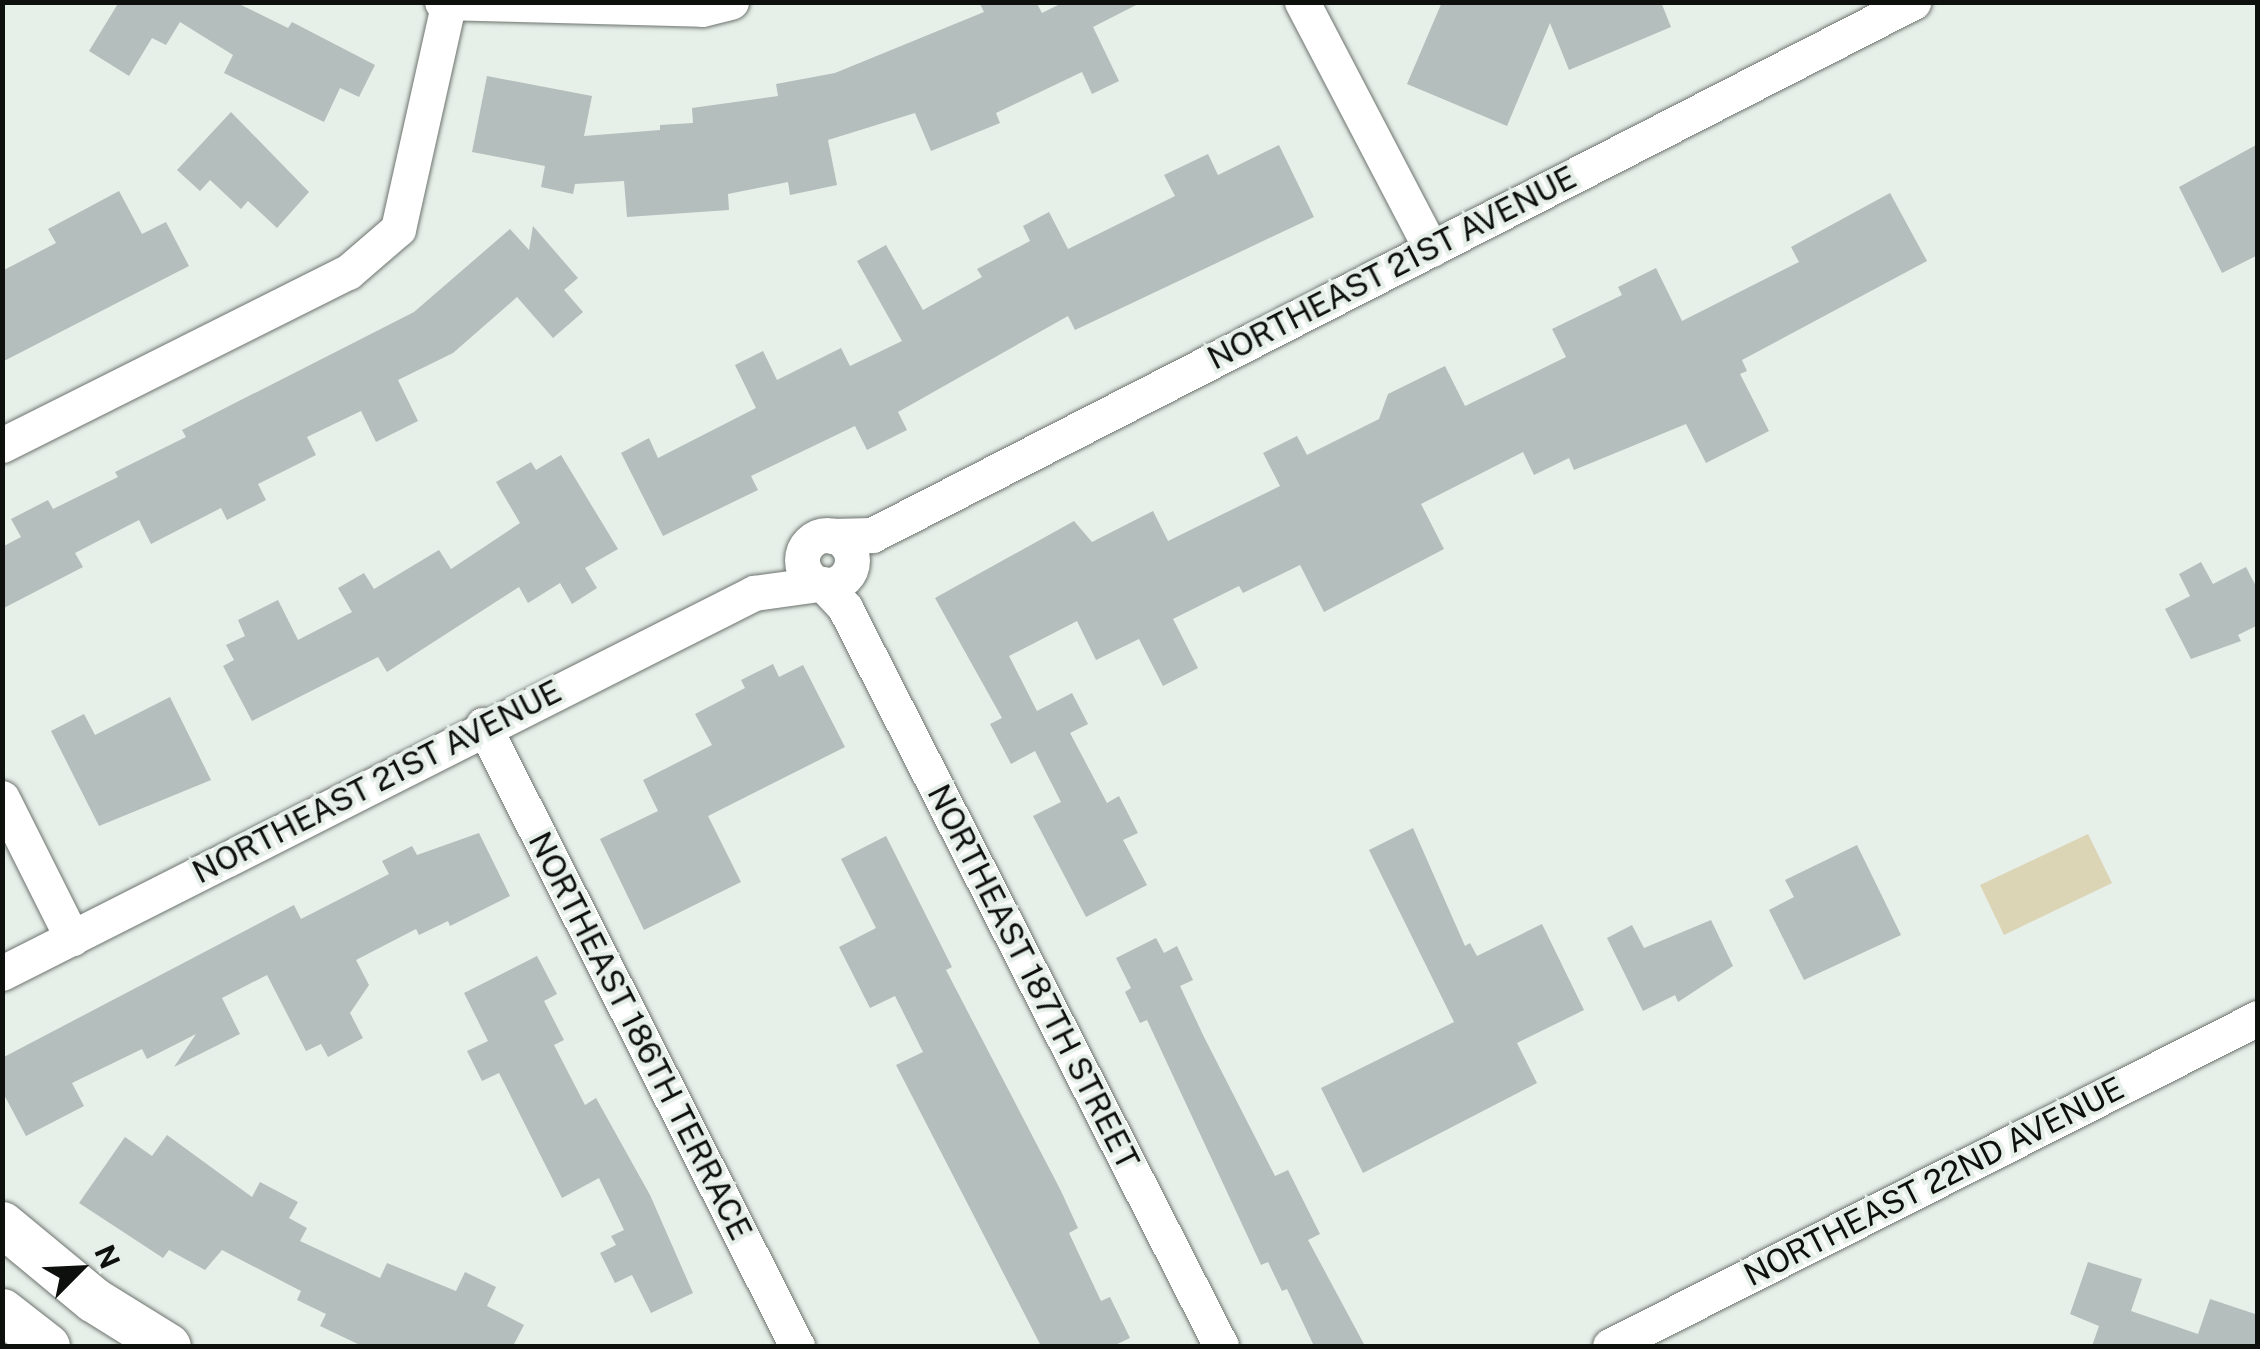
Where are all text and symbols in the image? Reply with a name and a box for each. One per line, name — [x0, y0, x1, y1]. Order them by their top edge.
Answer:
street label: NORTHEAST 21ST AVENUE — [1201, 158, 1583, 378]
street label: NORTHEAST 21ST AVENUE — [186, 672, 568, 892]
street label: NORTHEAST 187TH STREET — [919, 778, 1147, 1176]
street label: NORTHEAST 186TH TERRACE — [520, 826, 760, 1246]
street label: NORTHEAST 22ND AVENUE — [1738, 1069, 2130, 1295]
north arrow — [30, 1219, 130, 1319]
text: N — [88, 1240, 127, 1273]

